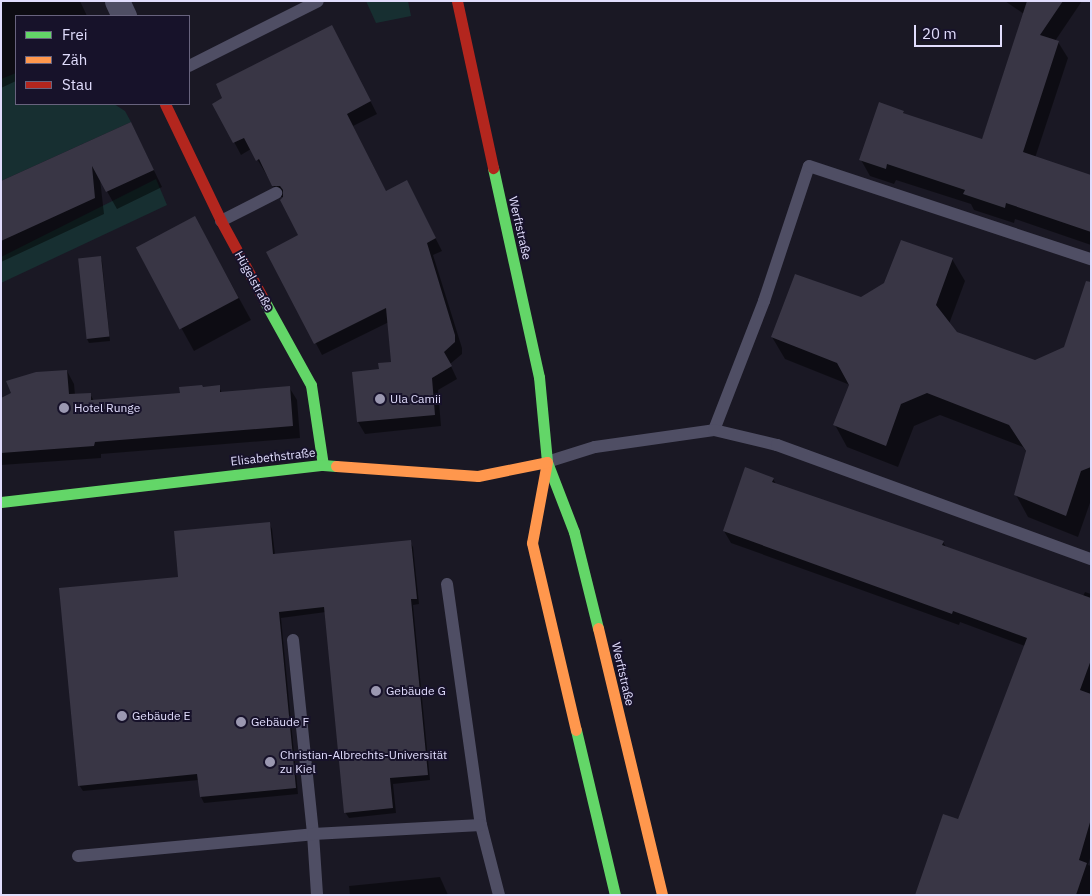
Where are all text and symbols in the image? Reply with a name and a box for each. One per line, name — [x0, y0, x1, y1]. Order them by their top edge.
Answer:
legend — [15, 15, 190, 105]
scale bar — [917, 15, 1004, 47]
text: 20 m — [922, 24, 957, 43]
text: Frei — [62, 25, 88, 44]
text: Zäh — [62, 50, 87, 69]
text: Stau — [62, 75, 93, 94]
street label: Werftstraße — [506, 195, 534, 261]
street label: Hügelstraße — [232, 248, 276, 314]
place label: Ula Camii — [390, 392, 441, 406]
marker: Ula Camii — [374, 393, 386, 405]
place label: Hotel Runge — [74, 401, 140, 415]
marker: Hotel Runge — [58, 402, 70, 414]
street label: Elisabethstraße — [230, 445, 316, 469]
street label: Werftstraße — [609, 641, 637, 707]
place label: Gebäude G — [386, 684, 446, 698]
marker: Gebäude G — [370, 685, 382, 697]
place label: Gebäude E — [132, 709, 190, 723]
marker: Gebäude E — [116, 710, 128, 722]
place label: Gebäude F — [251, 715, 309, 729]
marker: Gebäude F — [235, 716, 247, 728]
place label: Christian-Albrechts-Universität zu Kiel — [280, 748, 447, 776]
marker: Christian-Albrechts-Universität zu Kiel — [264, 756, 276, 768]

